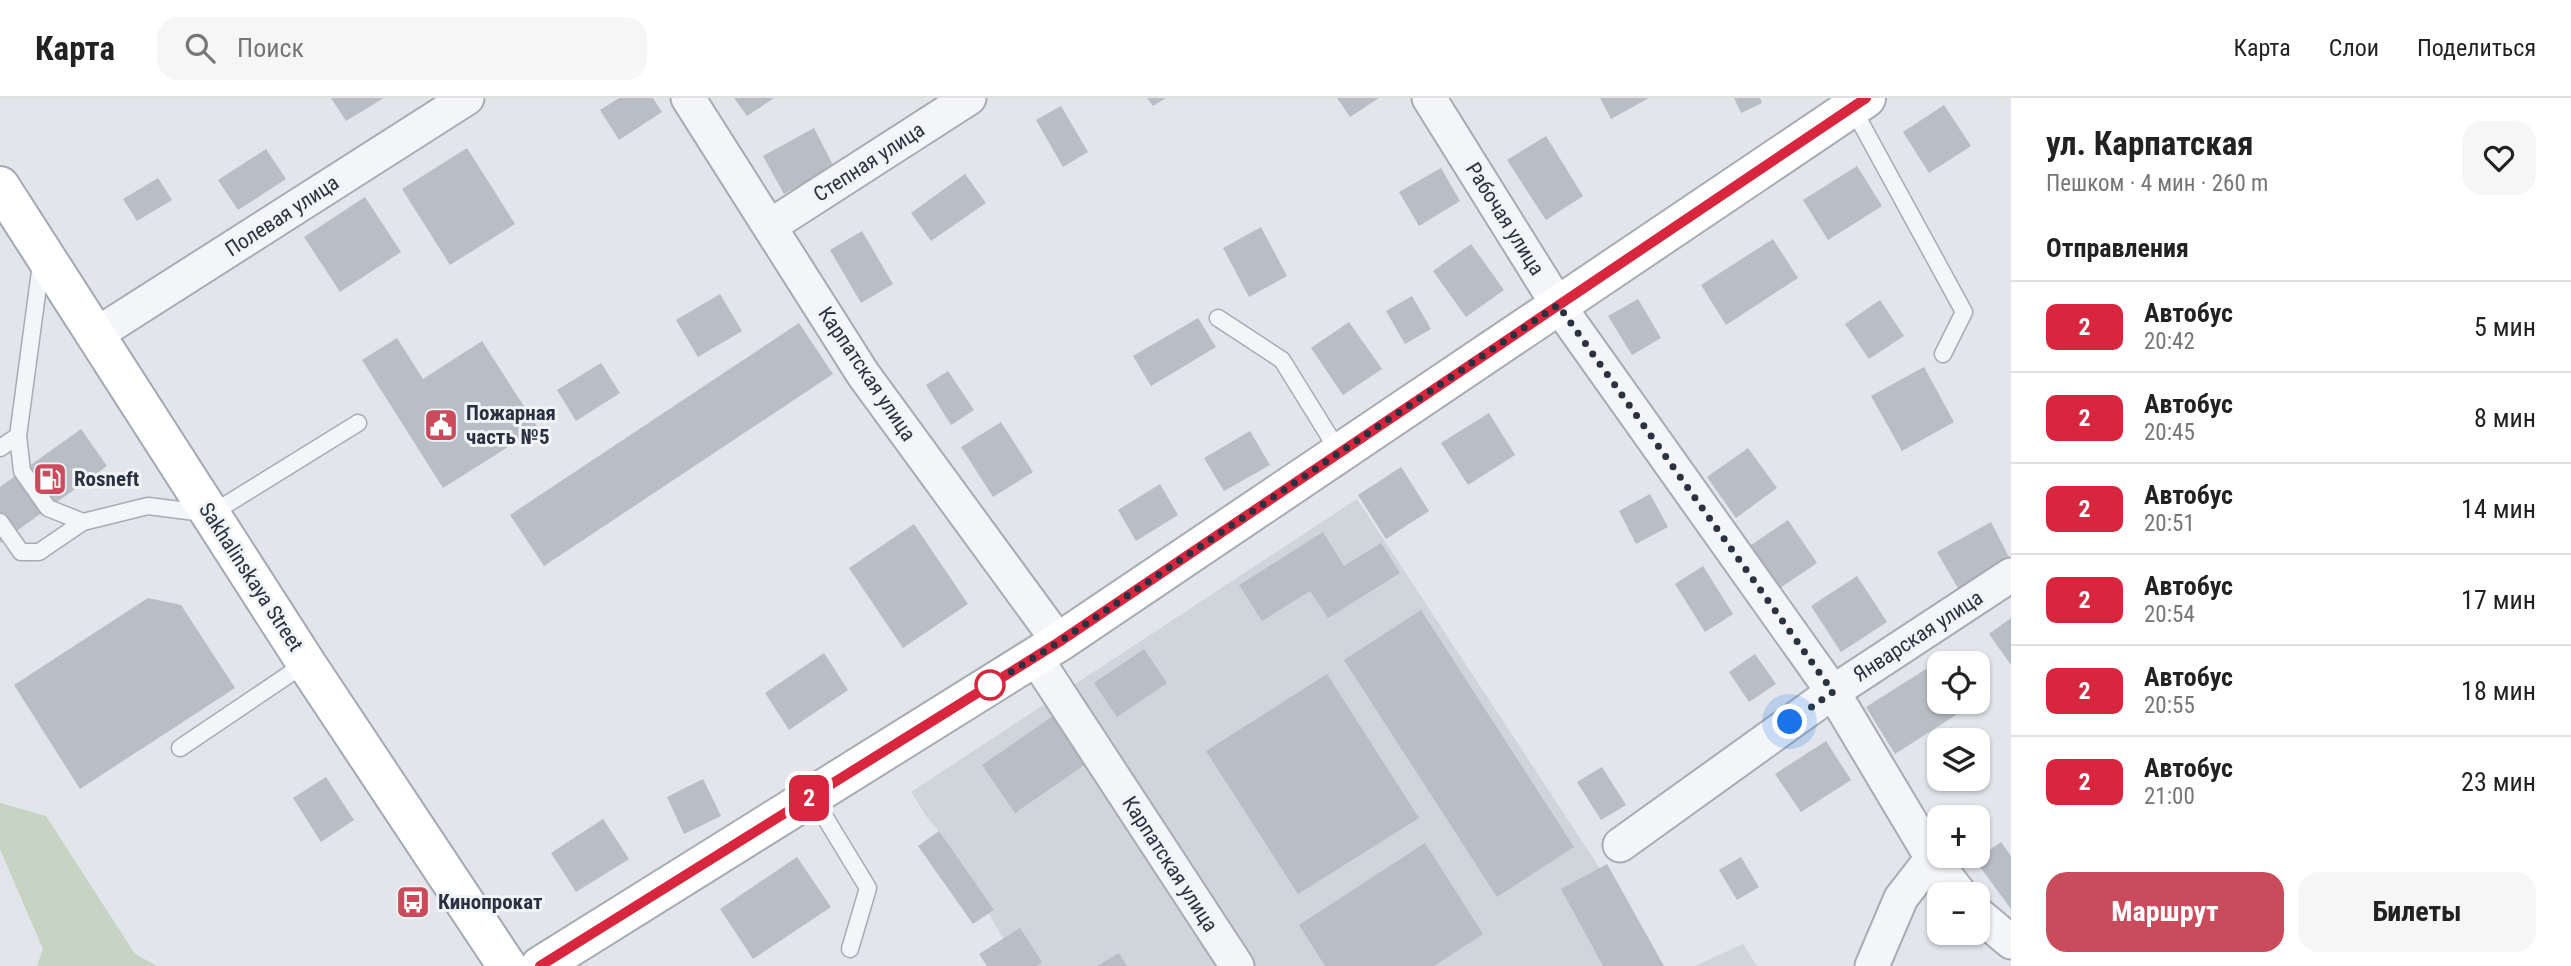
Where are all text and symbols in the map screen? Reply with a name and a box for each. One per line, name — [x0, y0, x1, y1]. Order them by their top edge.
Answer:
search box — [157, 17, 647, 80]
text: Карта — [35, 29, 115, 68]
icon: search — [181, 29, 219, 67]
text: Поиск — [237, 33, 304, 63]
text: Карта — [2233, 34, 2291, 62]
text: Слои — [2329, 34, 2379, 62]
text: Поделиться — [2417, 34, 2536, 62]
street label: Степная улица — [809, 117, 929, 207]
button: heart — [2462, 121, 2536, 195]
text: ул. Карпатская — [2046, 124, 2254, 163]
street label: Рабочая улица — [1461, 158, 1549, 280]
street label: Полевая улица — [221, 170, 343, 262]
text: Пешком · 4 мин · 260 m — [2046, 170, 2268, 197]
text: Отправления — [2046, 233, 2189, 263]
text: Автобус — [2144, 298, 2233, 328]
street label: Карпатская улица — [813, 302, 921, 446]
text: 5 мин — [2474, 312, 2536, 342]
text: 2 — [2078, 313, 2091, 341]
text: 20:42 — [2144, 328, 2195, 355]
text: Автобус — [2144, 389, 2233, 419]
place label: Пожарная часть №5 — [466, 401, 556, 449]
text: 8 мин — [2474, 403, 2536, 433]
text: 2 — [2078, 404, 2091, 432]
public building icon: Пожарная часть №5 — [422, 406, 460, 444]
text: 20:45 — [2144, 419, 2195, 446]
fuel station icon: Rosneft — [31, 460, 69, 498]
place label: Rosneft — [74, 467, 139, 491]
text: Автобус — [2144, 480, 2233, 510]
text: 14 мин — [2461, 494, 2536, 524]
text: 2 — [2078, 495, 2091, 523]
street label: Sakhalinskaya Street — [194, 498, 308, 656]
text: 20:51 — [2144, 510, 2195, 537]
text: Автобус — [2144, 571, 2233, 601]
street label: Январская улица — [1849, 585, 1987, 687]
text: 17 мин — [2461, 585, 2536, 615]
text: 2 — [2078, 586, 2091, 614]
text: 20:54 — [2144, 601, 2195, 628]
map controls — [1927, 651, 1990, 945]
button: locate — [1927, 651, 1990, 714]
text: Автобус — [2144, 662, 2233, 692]
unlabelled marker — [975, 670, 1005, 700]
text: 18 мин — [2461, 676, 2536, 706]
text: 2 — [2078, 677, 2091, 705]
text: 20:55 — [2144, 692, 2195, 719]
your location — [1772, 704, 1807, 739]
button: layers — [1927, 728, 1990, 791]
text: Автобус — [2144, 753, 2233, 783]
text: 23 мин — [2461, 767, 2536, 797]
text: 2 — [2078, 768, 2091, 796]
line badge: 2 — [786, 775, 832, 821]
text: 21:00 — [2144, 783, 2195, 810]
text: 2 — [803, 784, 815, 812]
street label: Карпатская улица — [1117, 792, 1223, 936]
button: + — [1927, 805, 1990, 868]
button: Маршрут — [2046, 872, 2284, 952]
button: Билеты — [2298, 872, 2536, 952]
button: − — [1927, 882, 1990, 945]
bus stop icon: Кинопрокат — [394, 883, 432, 921]
place label: Кинопрокат — [438, 890, 543, 914]

